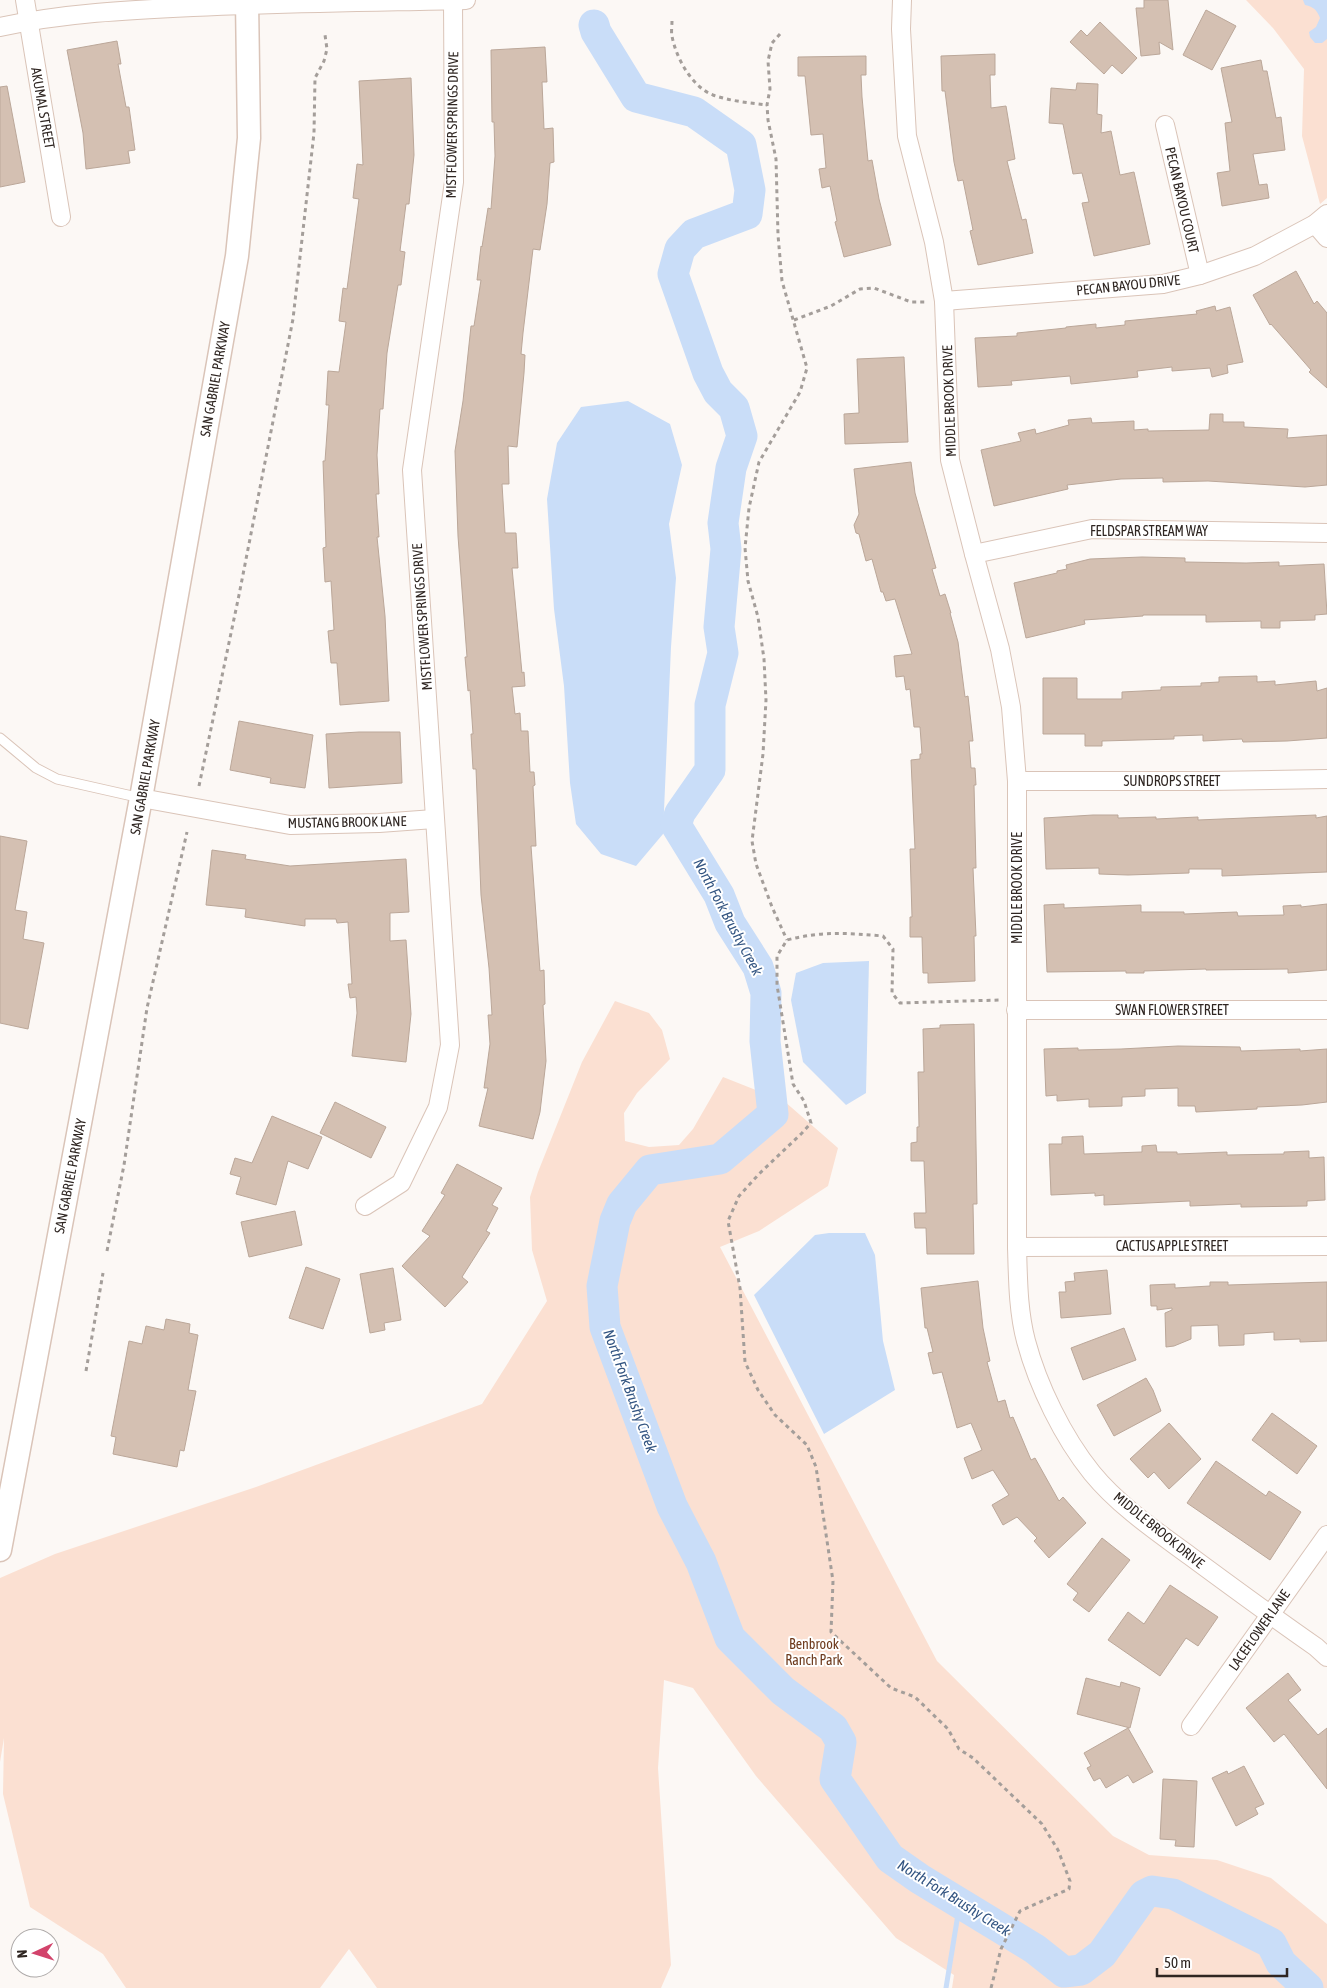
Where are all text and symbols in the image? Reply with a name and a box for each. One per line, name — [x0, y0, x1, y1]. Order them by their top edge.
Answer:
street label: MISTFLOWER SPRINGS DRIVE — [443, 51, 461, 199]
street label: AKUMAL STREET — [28, 66, 58, 150]
street label: PECAN BAYOU COURT — [1162, 145, 1202, 255]
street label: PECAN BAYOU DRIVE — [1075, 272, 1181, 298]
street label: SAN GABRIEL PARKWAY — [197, 319, 233, 438]
street label: MIDDLE BROOK DRIVE — [939, 345, 959, 457]
street label: FELDSPAR STREAM WAY — [1090, 523, 1209, 539]
street label: MISTFLOWER SPRINGS DRIVE — [409, 543, 435, 691]
street label: SAN GABRIEL PARKWAY — [127, 717, 163, 836]
street label: SUNDROPS STREET — [1123, 773, 1221, 789]
street label: MUSTANG BROOK LANE — [288, 813, 407, 831]
street label: MIDDLE BROOK DRIVE — [1009, 832, 1025, 944]
water label: North Fork Brushy Creek — [690, 855, 767, 978]
street label: SWAN FLOWER STREET — [1115, 1002, 1229, 1018]
street label: SAN GABRIEL PARKWAY — [51, 1116, 89, 1235]
street label: CACTUS APPLE STREET — [1116, 1238, 1228, 1254]
water label: North Fork Brushy Creek — [600, 1327, 661, 1455]
street label: MIDDLE BROOK DRIVE — [1111, 1489, 1207, 1571]
street label: LACEFLOWER LANE — [1225, 1587, 1293, 1673]
park label: Benbrook Ranch Park — [785, 1636, 843, 1668]
water label: North Fork Brushy Creek — [895, 1856, 1014, 1939]
north arrow — [10, 1928, 60, 1978]
scale bar — [1157, 1946, 1287, 1978]
text: N — [14, 1949, 30, 1959]
text: 50 m — [1164, 1954, 1191, 1971]

